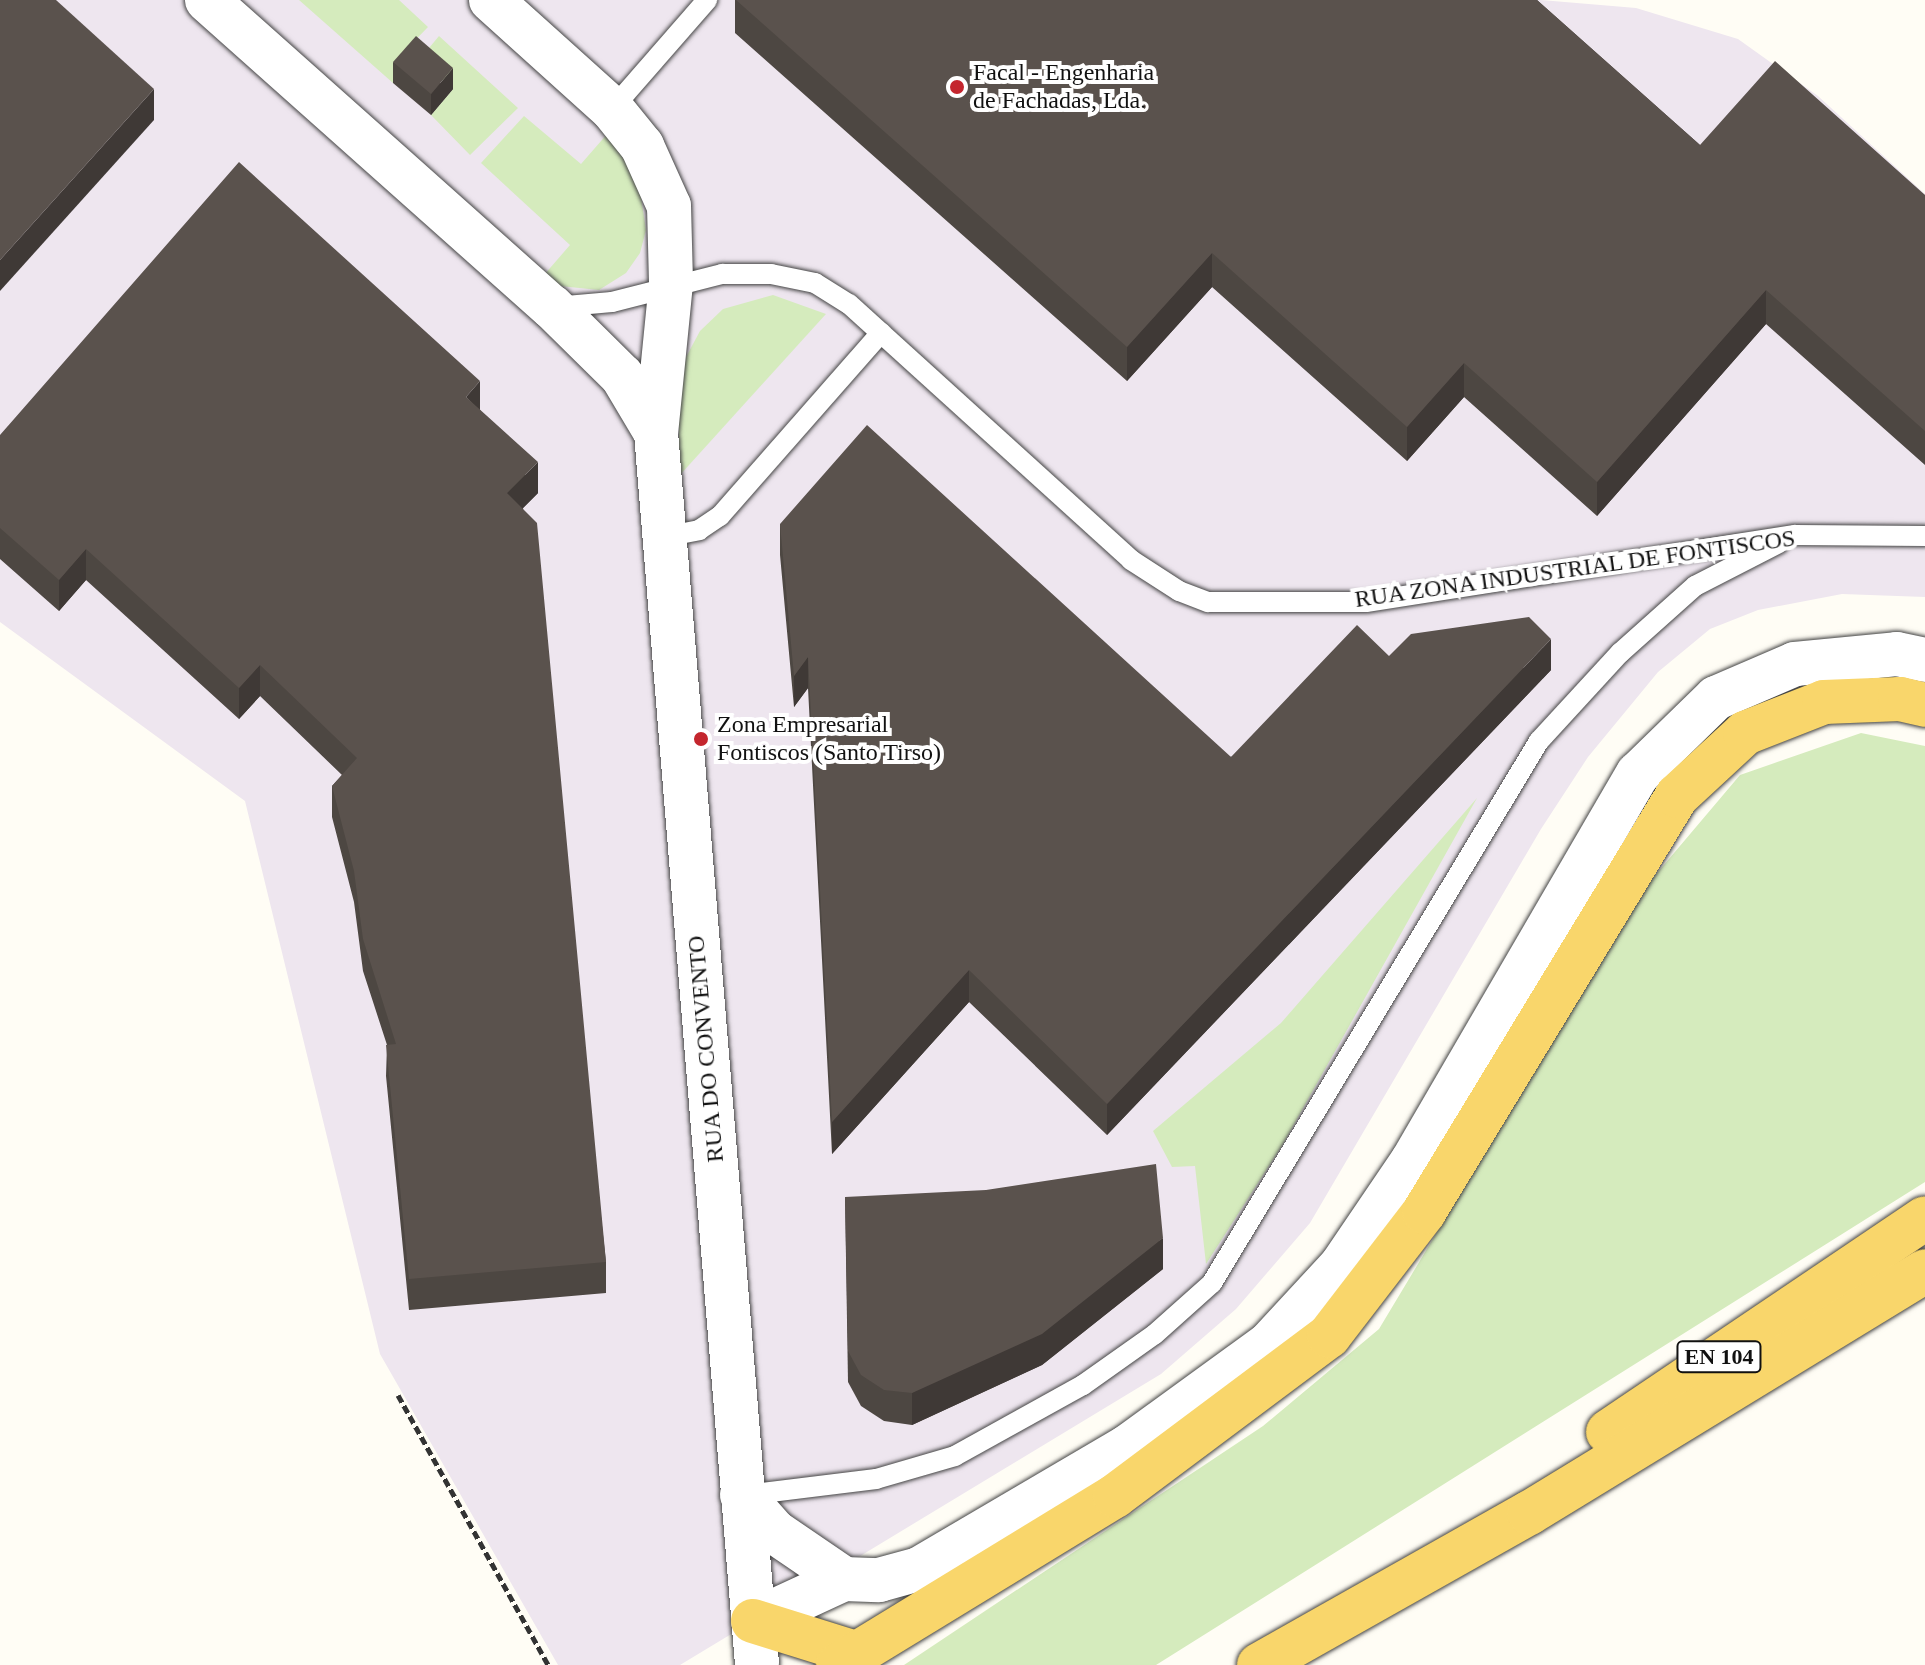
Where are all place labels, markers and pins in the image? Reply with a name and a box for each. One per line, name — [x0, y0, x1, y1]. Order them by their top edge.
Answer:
place label: Facal - Engenharia de Fachadas, Lda. — [973, 59, 1154, 115]
marker: Facal - Engenharia de Fachadas, Lda. — [948, 78, 966, 96]
place label: Zona Empresarial Fontiscos (Santo Tirso) — [717, 711, 941, 767]
marker: Zona Empresarial Fontiscos (Santo Tirso) — [692, 730, 710, 748]

